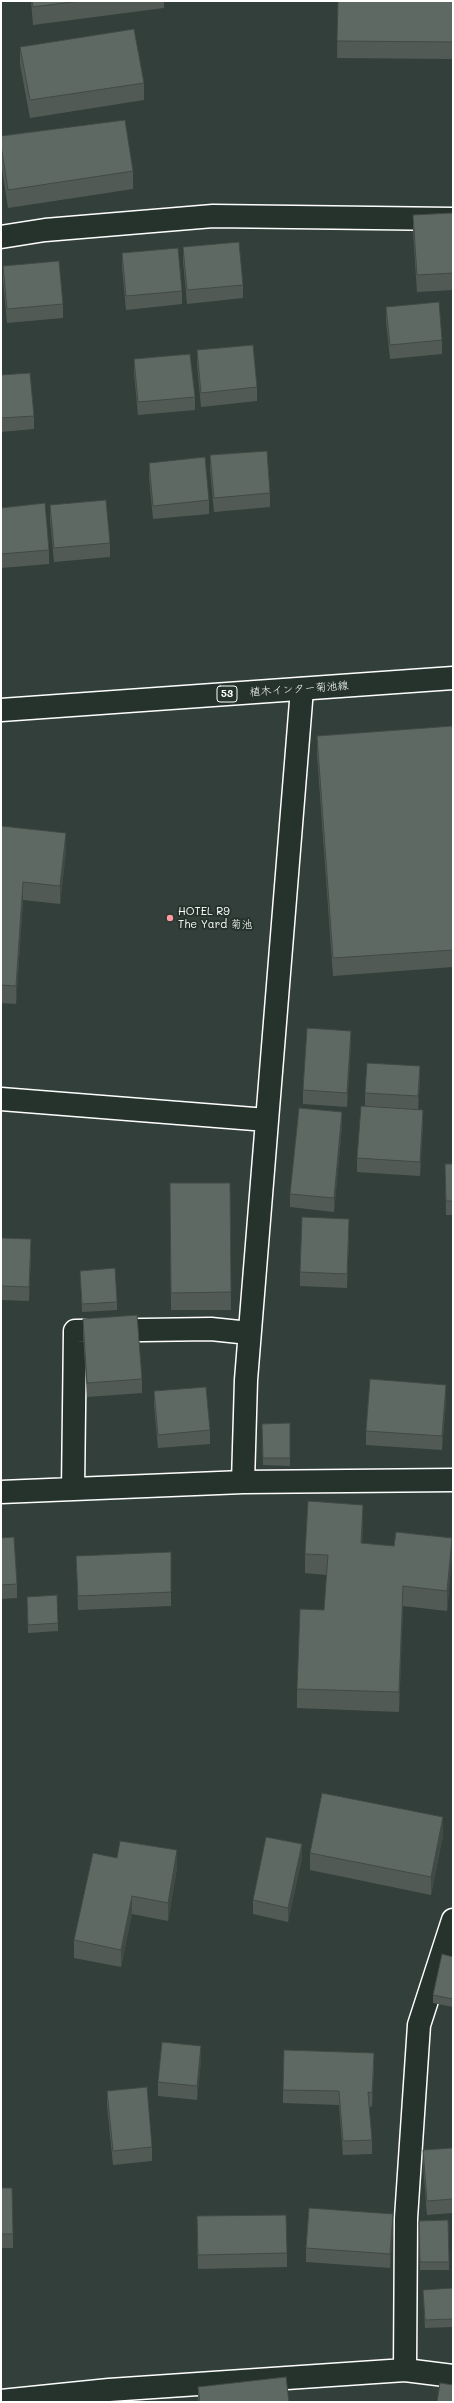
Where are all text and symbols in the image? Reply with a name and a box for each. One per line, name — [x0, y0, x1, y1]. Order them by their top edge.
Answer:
street label: 植木インター菊池線 — [249, 679, 349, 699]
road number: 53 — [217, 686, 237, 702]
place label: HOTEL R9 The Yard 菊池 — [178, 905, 253, 931]
marker: HOTEL R9 The Yard 菊池 — [165, 913, 175, 923]

